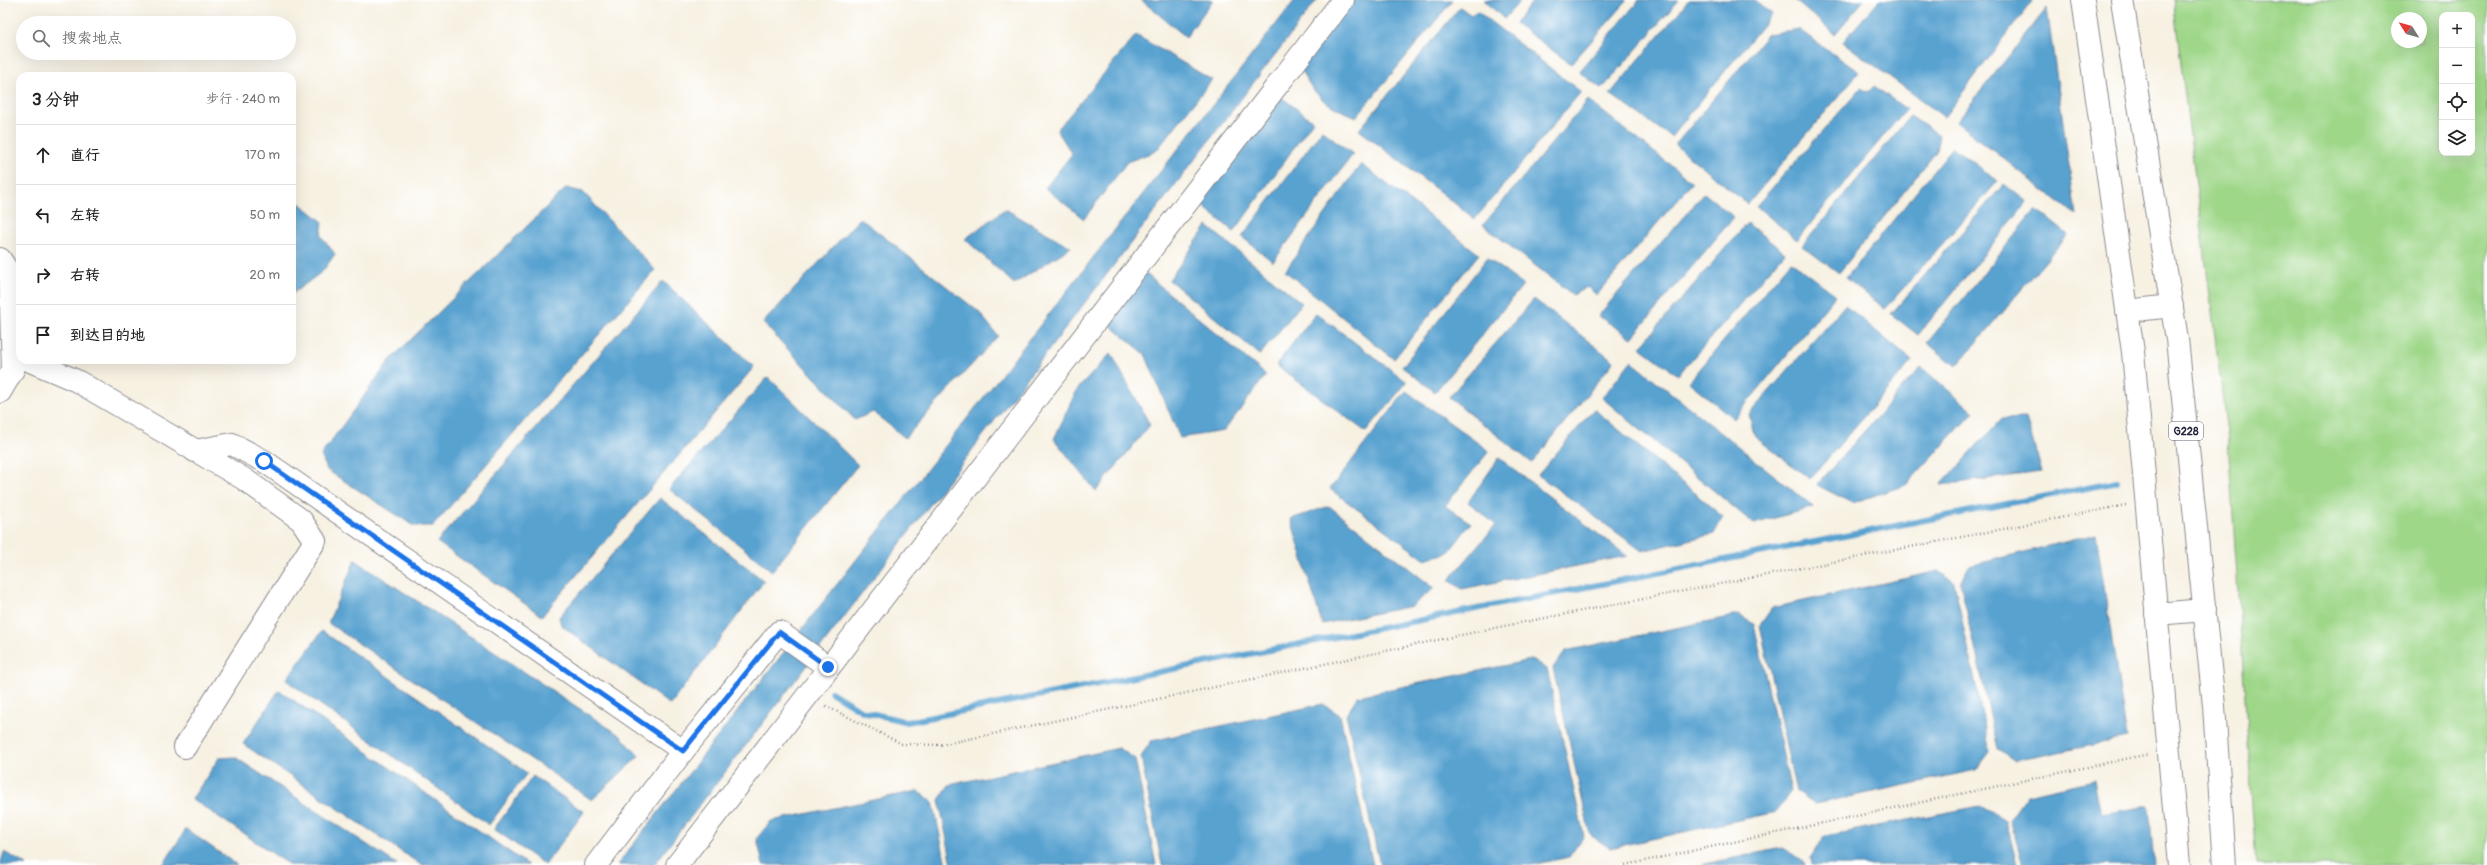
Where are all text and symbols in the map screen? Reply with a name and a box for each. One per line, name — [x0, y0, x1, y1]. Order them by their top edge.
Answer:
north arrow — [2391, 12, 2427, 48]
map controls — [2439, 12, 2475, 156]
button: + — [2439, 12, 2475, 48]
search box — [16, 16, 296, 60]
icon: search — [30, 27, 52, 49]
text: 搜索地点 — [62, 29, 122, 48]
button: − — [2439, 48, 2475, 84]
button: locate — [2439, 84, 2475, 120]
text: 3 分钟 — [32, 89, 79, 110]
text: 步行 · 240 m — [206, 91, 280, 107]
button: layers — [2439, 120, 2475, 156]
icon: ahead — [32, 144, 54, 166]
text: 直行 — [70, 146, 100, 165]
text: 170 m — [245, 147, 280, 163]
icon: left — [32, 204, 54, 226]
text: 左转 — [70, 206, 100, 225]
text: 50 m — [250, 207, 280, 223]
icon: right — [32, 264, 54, 286]
text: 右转 — [70, 266, 100, 285]
text: 20 m — [249, 267, 280, 283]
icon: arrive — [32, 324, 54, 346]
text: 到达目的地 — [70, 326, 145, 345]
road number: G228 — [2169, 422, 2203, 440]
route start — [255, 452, 273, 470]
route end — [819, 658, 837, 676]

